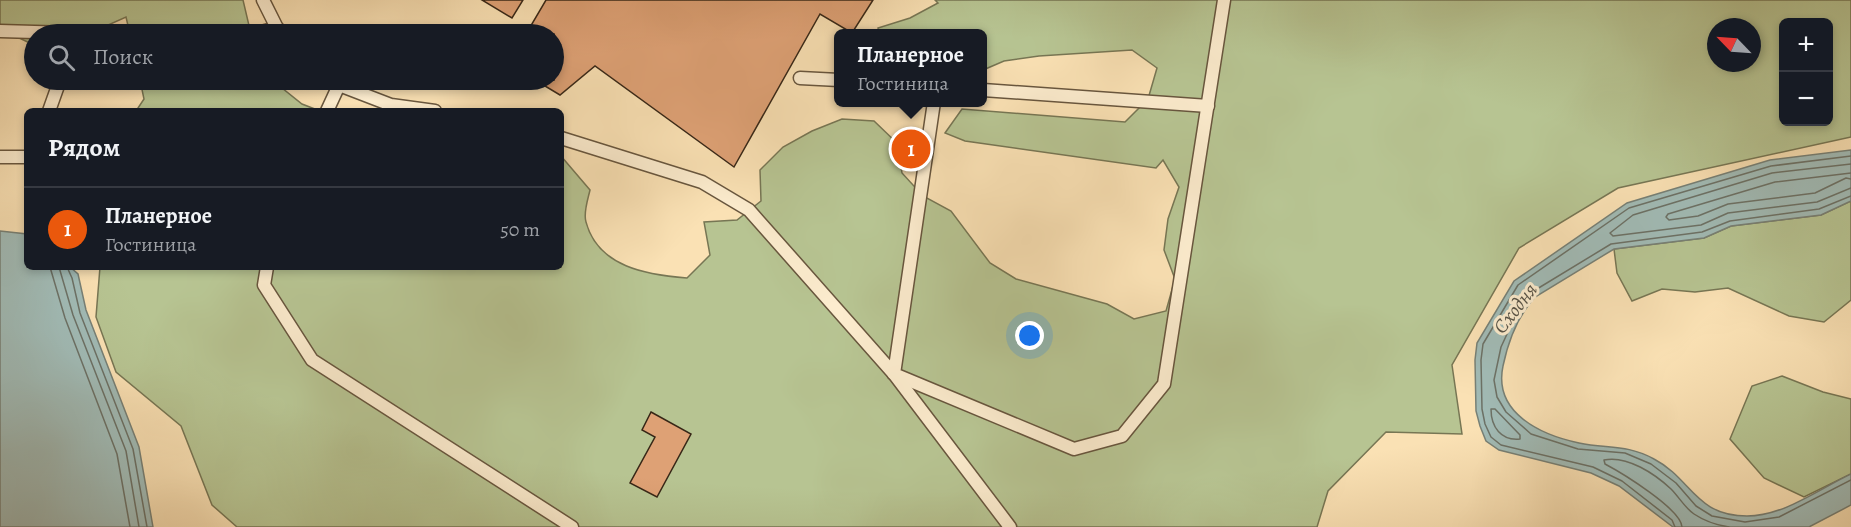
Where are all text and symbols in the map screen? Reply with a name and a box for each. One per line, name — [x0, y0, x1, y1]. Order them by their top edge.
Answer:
north arrow — [1707, 18, 1761, 72]
map controls — [1779, 18, 1833, 126]
button: + — [1779, 18, 1833, 72]
search box — [24, 24, 564, 90]
popup — [834, 29, 987, 107]
text: Планерное — [857, 40, 964, 70]
icon: search — [45, 41, 78, 74]
text: Поиск — [93, 42, 153, 72]
text: Гостиница — [857, 70, 949, 97]
button: − — [1779, 72, 1833, 126]
pin: 1 — [892, 126, 930, 172]
text: Рядом — [48, 130, 120, 165]
text: Планерное — [105, 201, 212, 231]
text: 1 — [64, 216, 71, 243]
text: 50 m — [500, 216, 540, 243]
text: Гостиница — [105, 231, 197, 258]
water label: Сходня — [1487, 277, 1544, 339]
your location — [1015, 321, 1044, 350]

